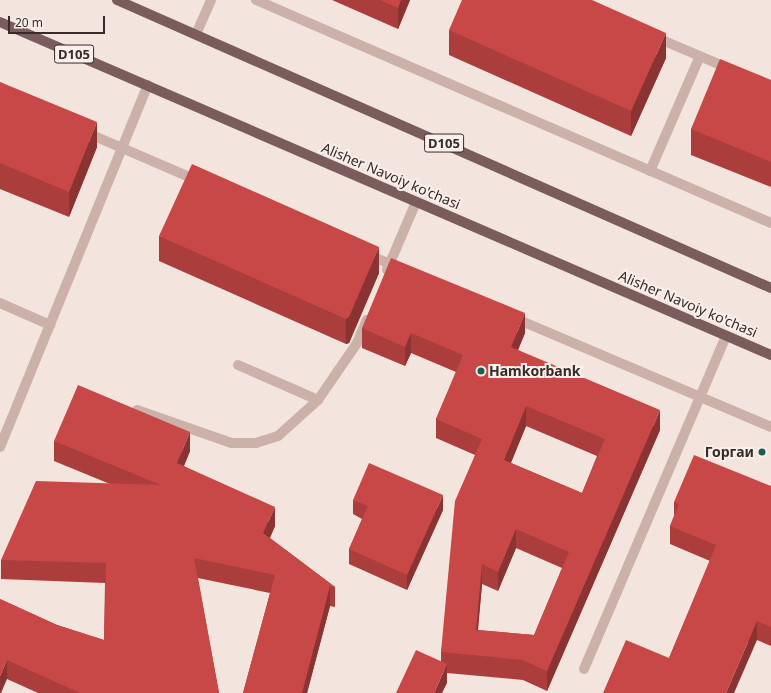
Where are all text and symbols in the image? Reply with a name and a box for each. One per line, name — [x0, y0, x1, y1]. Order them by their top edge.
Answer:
scale bar — [10, 8, 107, 34]
text: 20 m — [15, 14, 43, 31]
road number: D105 — [54, 43, 94, 65]
road number: D105 — [424, 132, 464, 154]
street label: Alisher Navoiy ko'chasi — [319, 139, 463, 213]
street label: Alisher Navoiy ko'chasi — [616, 267, 760, 341]
place label: Hamkorbank — [489, 363, 580, 379]
marker: Hamkorbank — [476, 366, 486, 376]
place label: Горгаи — [705, 444, 754, 460]
marker: Горгаи — [757, 447, 767, 457]

